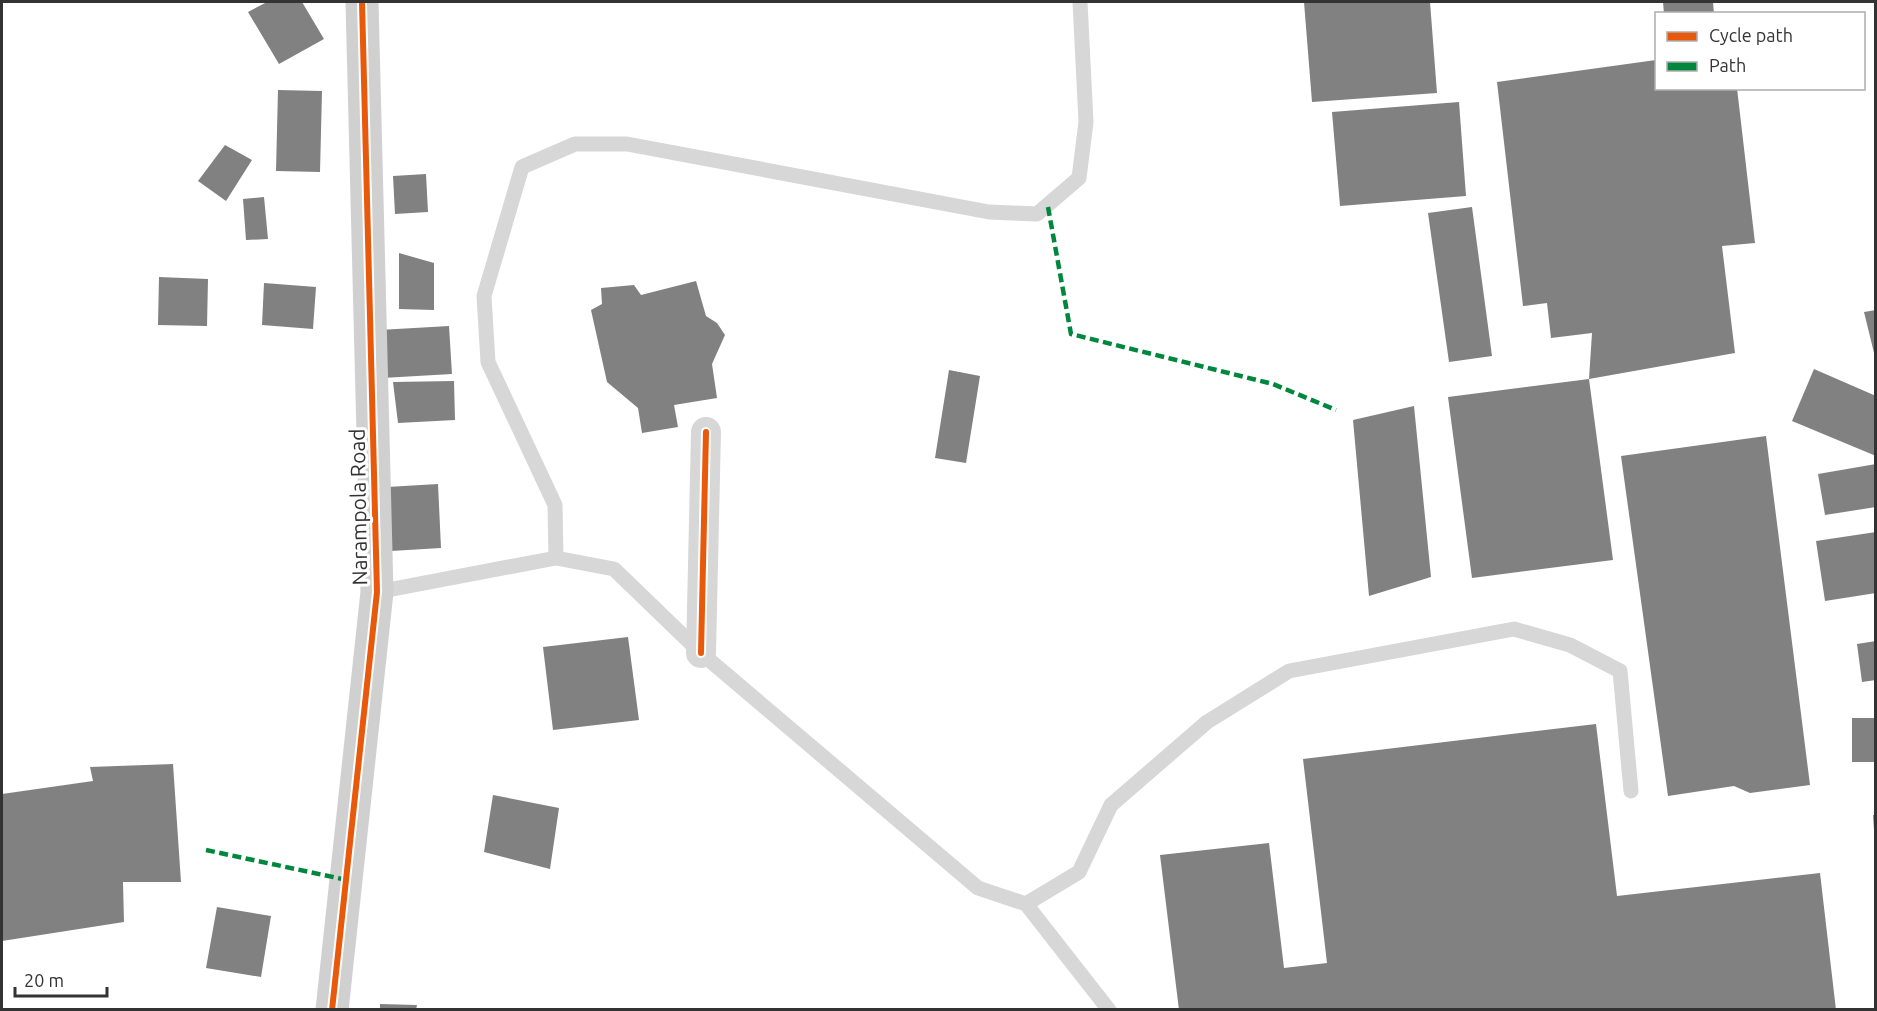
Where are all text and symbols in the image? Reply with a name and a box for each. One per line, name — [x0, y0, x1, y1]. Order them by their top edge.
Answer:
legend — [1655, 12, 1865, 90]
text: Cycle path — [1709, 25, 1793, 45]
text: Path — [1709, 55, 1746, 75]
street label: Narampola Road — [345, 428, 371, 586]
scale bar — [15, 960, 106, 998]
text: 20 m — [24, 970, 64, 990]

